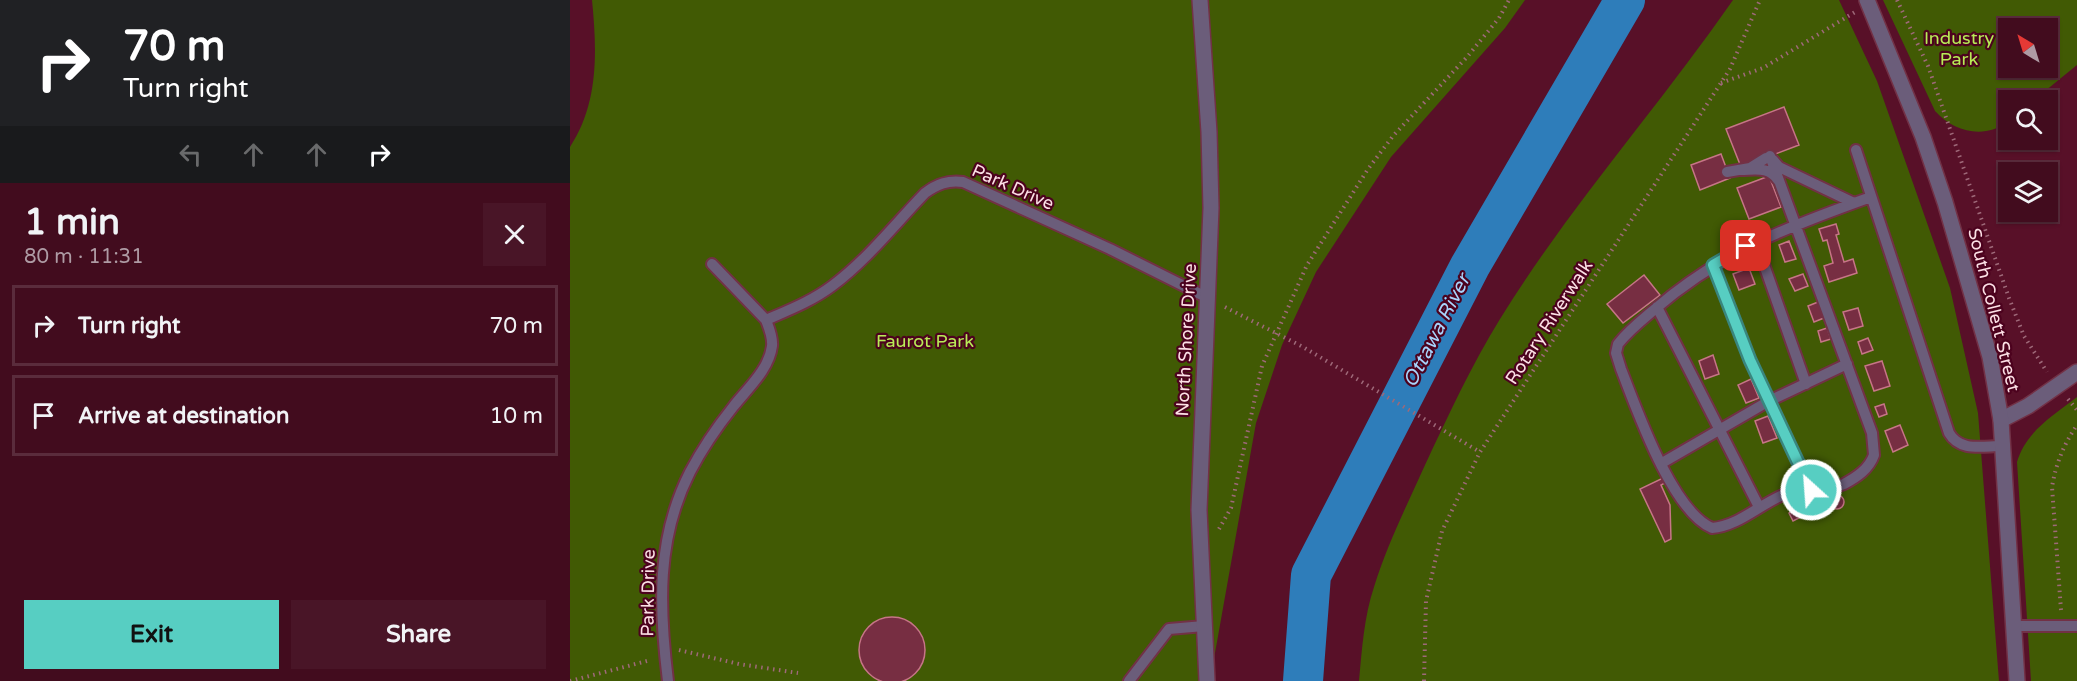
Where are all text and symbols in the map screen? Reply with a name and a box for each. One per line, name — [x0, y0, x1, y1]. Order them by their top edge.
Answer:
north arrow — [1998, 18, 2058, 78]
map controls — [1998, 18, 2058, 222]
text: 70 m — [123, 21, 225, 72]
icon: right — [24, 24, 102, 102]
park label: Industry Park — [1924, 27, 1994, 70]
text: Turn right — [123, 72, 249, 105]
button: search — [1998, 90, 2058, 150]
icon: left — [174, 138, 207, 171]
icon: ahead — [237, 138, 270, 171]
icon: ahead — [300, 138, 333, 171]
icon: right — [363, 138, 396, 171]
street label: Park Drive — [969, 159, 1057, 215]
button: layers — [1998, 162, 2058, 222]
text: 1 min — [24, 201, 120, 244]
button: close — [483, 203, 546, 266]
pin — [1720, 220, 1771, 271]
street label: South Collett Street — [1963, 226, 2025, 394]
icon: arrive — [1729, 229, 1762, 262]
text: 80 m · 11:31 — [24, 245, 144, 269]
street label: Rotary Riverwalk — [1500, 255, 1598, 388]
street label: North Shore Drive — [1171, 263, 1201, 417]
water label: Ottawa River — [1398, 268, 1477, 391]
icon: right — [27, 309, 60, 342]
text: Turn right — [78, 313, 180, 339]
text: 70 m — [489, 313, 543, 339]
park label: Faurot Park — [876, 330, 974, 352]
icon: arrive — [27, 399, 60, 432]
text: Arrive at destination — [78, 403, 289, 429]
text: 10 m — [489, 403, 543, 429]
position arrow — [1779, 458, 1843, 522]
street label: Park Drive — [636, 549, 660, 637]
button: Exit — [24, 600, 279, 669]
button: Share — [291, 600, 546, 669]

